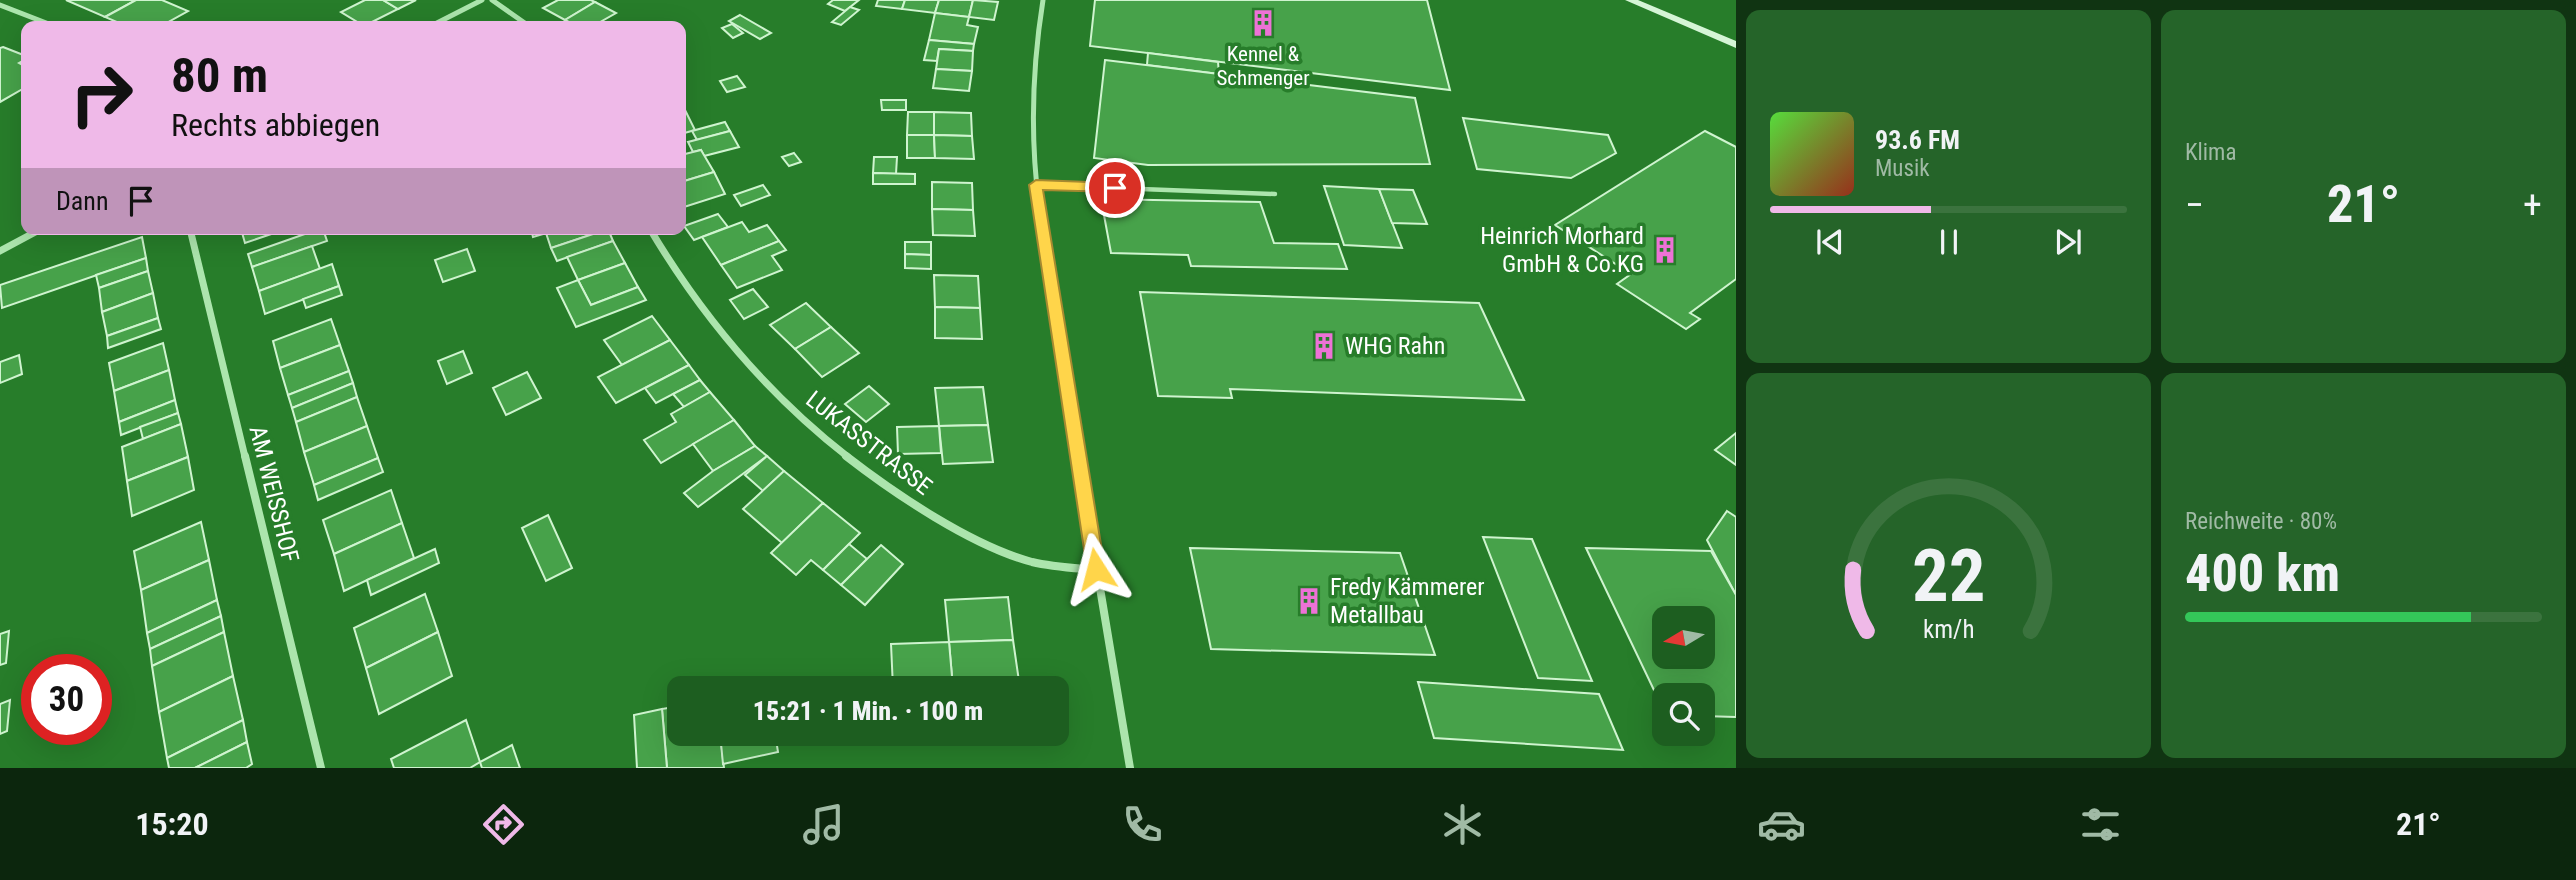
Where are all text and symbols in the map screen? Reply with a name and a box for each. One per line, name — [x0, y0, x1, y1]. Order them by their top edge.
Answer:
building icon: Kennel & Schmenger — [1248, 8, 1278, 38]
place label: Kennel & Schmenger — [1216, 42, 1310, 90]
text: 80 m — [171, 47, 268, 104]
icon: right — [56, 49, 147, 140]
text: Rechts abbiegen — [171, 106, 380, 144]
text: 93.6 FM — [1875, 125, 1960, 155]
text: Klima — [2185, 139, 2236, 166]
text: Musik — [1875, 155, 1930, 182]
pin — [1085, 158, 1145, 218]
icon: arrive — [1096, 169, 1134, 207]
text: 21° — [2327, 174, 2400, 235]
icon: arrive — [122, 182, 160, 220]
text: − — [2185, 183, 2204, 227]
text: + — [2523, 183, 2542, 227]
text: Dann — [56, 186, 108, 216]
place label: Heinrich Morhard GmbH & Co.KG — [1480, 222, 1644, 278]
icon: previous — [1811, 223, 1849, 261]
icon: pause — [1930, 223, 1968, 261]
icon: next — [2049, 223, 2087, 261]
building icon: Heinrich Morhard GmbH & Co.KG — [1650, 235, 1680, 265]
building icon: WHG Rahn — [1309, 331, 1339, 361]
place label: WHG Rahn — [1345, 332, 1445, 360]
street label: LUKASSTRASSE — [801, 385, 938, 501]
street label: AM WEISSHOF — [244, 423, 304, 565]
text: Reichweite · 80% — [2185, 508, 2337, 535]
position arrow — [1059, 532, 1133, 606]
text: 22 — [1912, 534, 1985, 620]
text: 400 km — [2185, 543, 2340, 604]
place label: Fredy Kämmerer Metallbau — [1330, 573, 1485, 629]
building icon: Fredy Kämmerer Metallbau — [1294, 586, 1324, 616]
north arrow — [1652, 606, 1715, 668]
map controls — [1652, 606, 1715, 746]
text: km/h — [1923, 615, 1974, 644]
speed limit sign: 30 — [21, 654, 112, 745]
button: search — [1652, 683, 1715, 746]
text: 15:21 · 1 Min. · 100 m — [753, 696, 983, 726]
icon: directions — [479, 800, 528, 849]
icon: music — [799, 800, 848, 849]
icon: phone — [1118, 800, 1167, 849]
icon: climate — [1438, 800, 1487, 849]
icon: car — [1757, 800, 1806, 849]
icon: filters — [2076, 800, 2125, 849]
text: 15:20 — [135, 805, 209, 843]
text: 21° — [2396, 805, 2441, 843]

